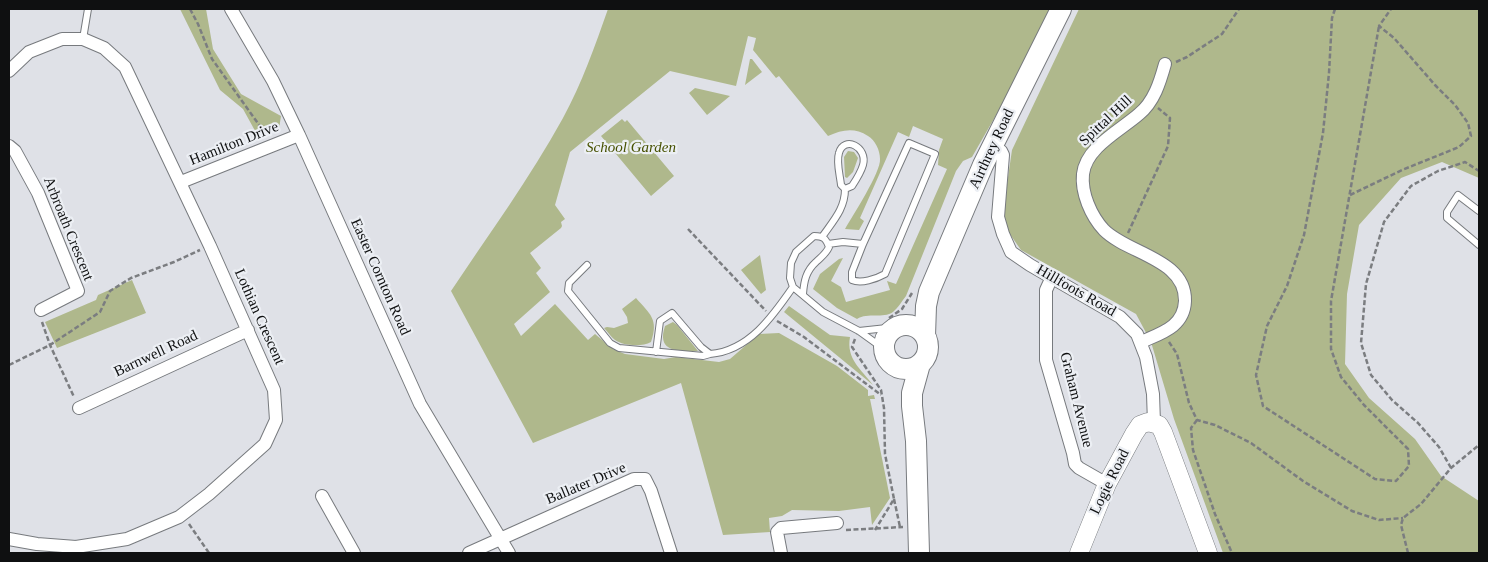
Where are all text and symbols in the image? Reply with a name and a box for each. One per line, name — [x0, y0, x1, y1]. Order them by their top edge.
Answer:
street label: Spittal Hill — [1076, 92, 1136, 150]
street label: Airthrey Road — [966, 106, 1018, 192]
street label: Hamilton Drive — [187, 118, 281, 170]
park label: School Garden — [586, 139, 676, 157]
street label: Arbroath Crescent — [39, 174, 97, 284]
street label: Easter Cornton Road — [346, 216, 414, 338]
street label: Hillfoots Road — [1033, 261, 1119, 321]
street label: Lothian Crescent — [230, 266, 288, 368]
street label: Barnwell Road — [111, 327, 201, 381]
street label: Graham Avenue — [1055, 350, 1097, 450]
street label: Logie Road — [1086, 446, 1134, 518]
street label: Ballater Drive — [543, 459, 629, 509]

